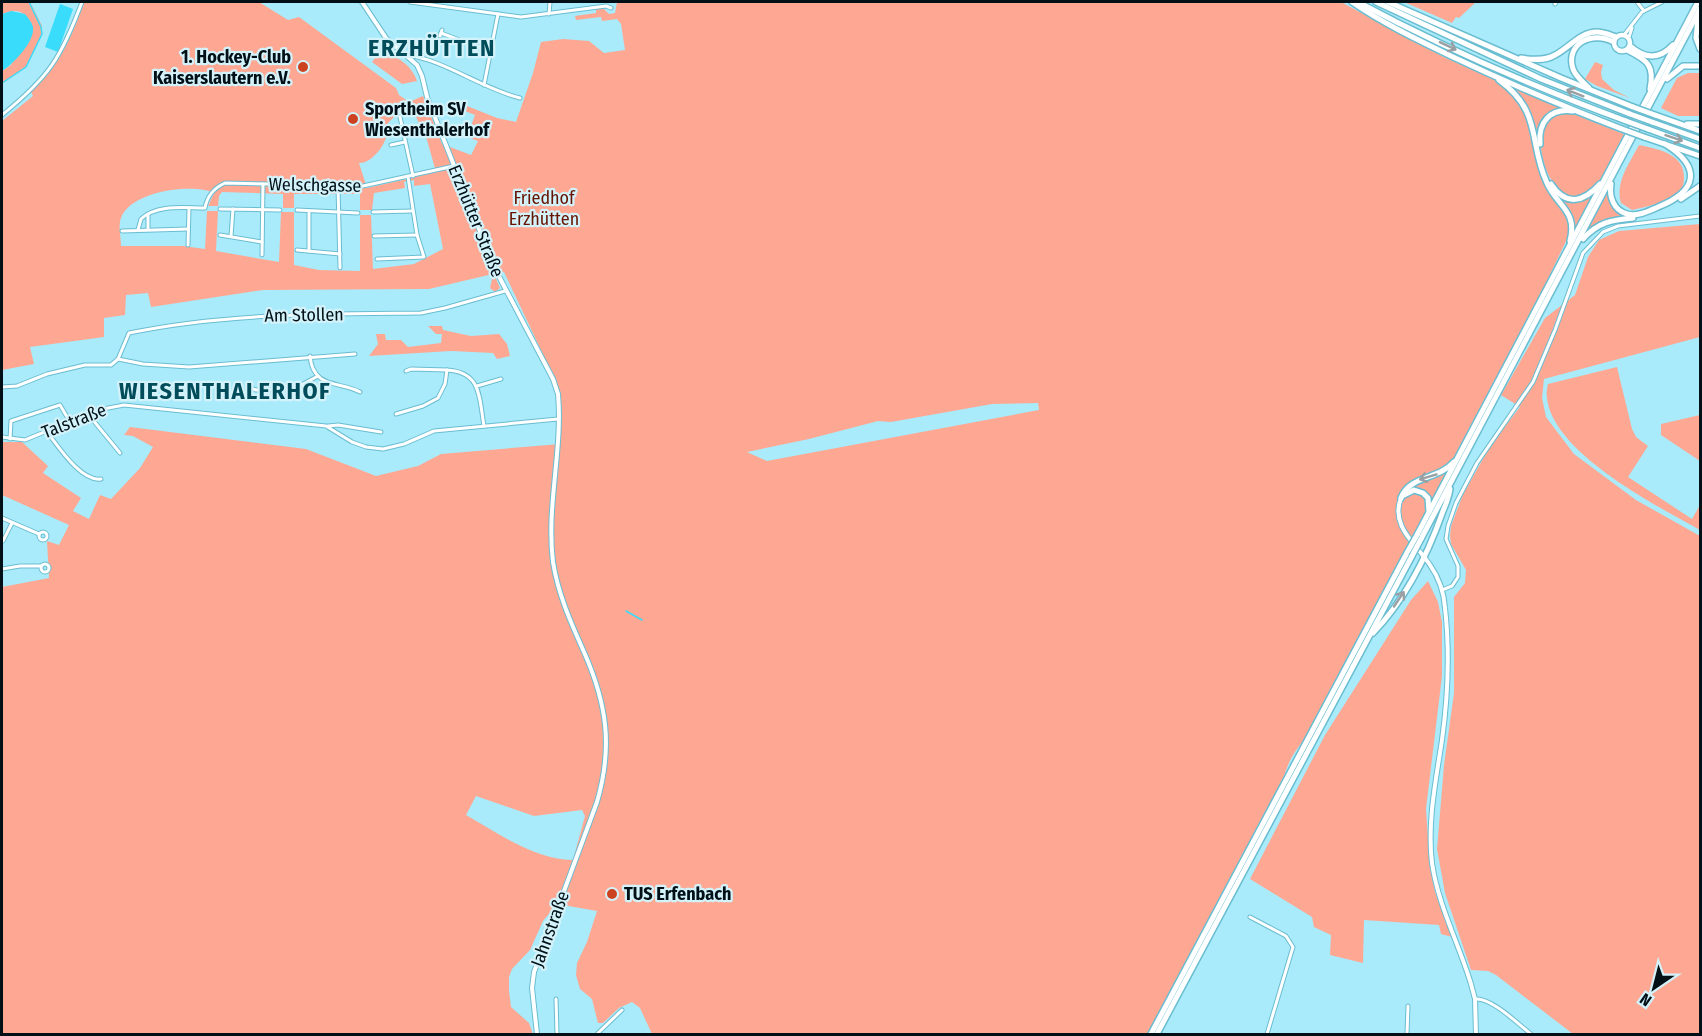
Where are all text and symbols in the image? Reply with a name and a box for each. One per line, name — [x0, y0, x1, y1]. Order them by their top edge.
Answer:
district label: ERZHÜTTEN — [368, 34, 496, 62]
one-way arrow — [1439, 40, 1457, 52]
place label: 1. Hockey-Club Kaiserslautern e.V. — [153, 46, 291, 89]
marker: 1. Hockey-Club Kaiserslautern e.V. — [296, 60, 310, 74]
one-way arrow — [1566, 87, 1585, 98]
place label: Sportheim SV Wiesenthalerhof — [365, 98, 491, 141]
marker: Sportheim SV Wiesenthalerhof — [346, 112, 360, 126]
one-way arrow — [1664, 134, 1683, 145]
street label: Erzhütter Straße — [443, 162, 509, 280]
street label: Welschgasse — [268, 173, 362, 197]
park label: Friedhof Erzhütten — [509, 187, 579, 230]
street label: Am Stollen — [264, 303, 344, 327]
district label: WIESENTHALERHOF — [119, 377, 331, 405]
street label: Talstraße — [39, 399, 110, 443]
one-way arrow — [1419, 473, 1438, 484]
one-way arrow — [1393, 591, 1405, 608]
place label: TUS Erfenbach — [624, 883, 731, 905]
marker: TUS Erfenbach — [605, 887, 619, 901]
street label: Jahnstraße — [526, 888, 574, 970]
north arrow — [1624, 958, 1684, 1018]
text: N — [1636, 989, 1655, 1010]

